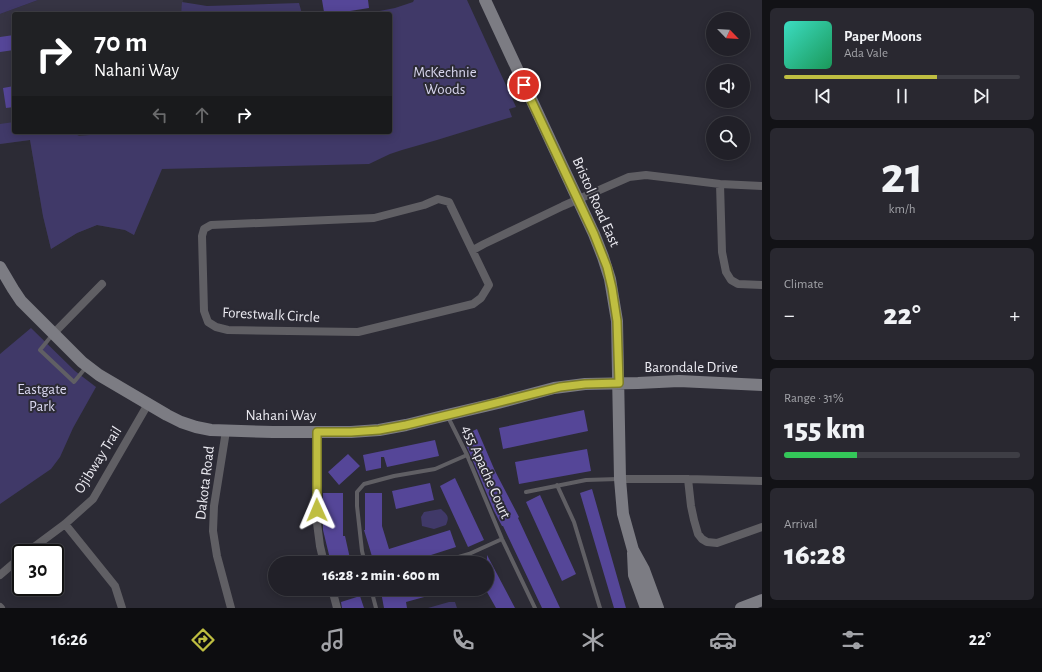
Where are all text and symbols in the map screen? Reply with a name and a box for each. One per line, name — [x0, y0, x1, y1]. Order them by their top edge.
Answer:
north arrow — [706, 12, 750, 56]
map controls — [706, 12, 750, 160]
icon: right — [28, 28, 80, 80]
text: 70 m — [94, 29, 148, 57]
text: Paper Moons — [844, 29, 922, 44]
text: Ada Vale — [844, 47, 888, 60]
text: Nahani Way — [94, 62, 179, 80]
button: sound — [706, 64, 750, 108]
park label: McKechnie Woods — [413, 65, 477, 97]
pin — [507, 68, 541, 102]
icon: arrive — [513, 74, 535, 96]
icon: previous — [812, 85, 834, 107]
icon: pause — [891, 85, 913, 107]
icon: next — [970, 85, 992, 107]
icon: left — [149, 104, 171, 126]
icon: ahead — [191, 104, 213, 126]
icon: right — [233, 104, 255, 126]
button: search — [706, 116, 750, 160]
text: 21 — [880, 150, 924, 202]
street label: Bristol Road East — [570, 155, 623, 249]
text: km/h — [889, 203, 915, 216]
text: Climate — [784, 278, 823, 291]
text: 22° — [883, 300, 921, 330]
text: − — [784, 304, 795, 326]
text: + — [1009, 304, 1020, 326]
street label: Forestwalk Circle — [222, 305, 320, 325]
street label: Barondale Drive — [644, 360, 738, 375]
park label: Eastgate Park — [17, 382, 67, 414]
text: Range · 31% — [784, 392, 844, 405]
street label: Nahani Way — [245, 408, 317, 423]
text: 155 km — [784, 414, 865, 444]
street label: 455 Apache Court — [459, 423, 513, 521]
street label: Ojibway Trail — [72, 424, 124, 496]
street label: Dakota Road — [193, 445, 217, 521]
position arrow — [296, 489, 338, 531]
text: Arrival — [784, 518, 817, 531]
text: 16:28 — [784, 540, 846, 570]
speed limit sign: 30 — [12, 544, 64, 596]
text: 16:28 · 2 min · 600 m — [322, 568, 440, 583]
icon: directions — [189, 626, 217, 654]
icon: music — [319, 626, 347, 654]
icon: phone — [449, 626, 477, 654]
icon: climate — [579, 626, 607, 654]
icon: car — [709, 626, 737, 654]
icon: filters — [839, 626, 867, 654]
text: 16:26 — [51, 631, 87, 649]
text: 22° — [969, 631, 991, 649]

